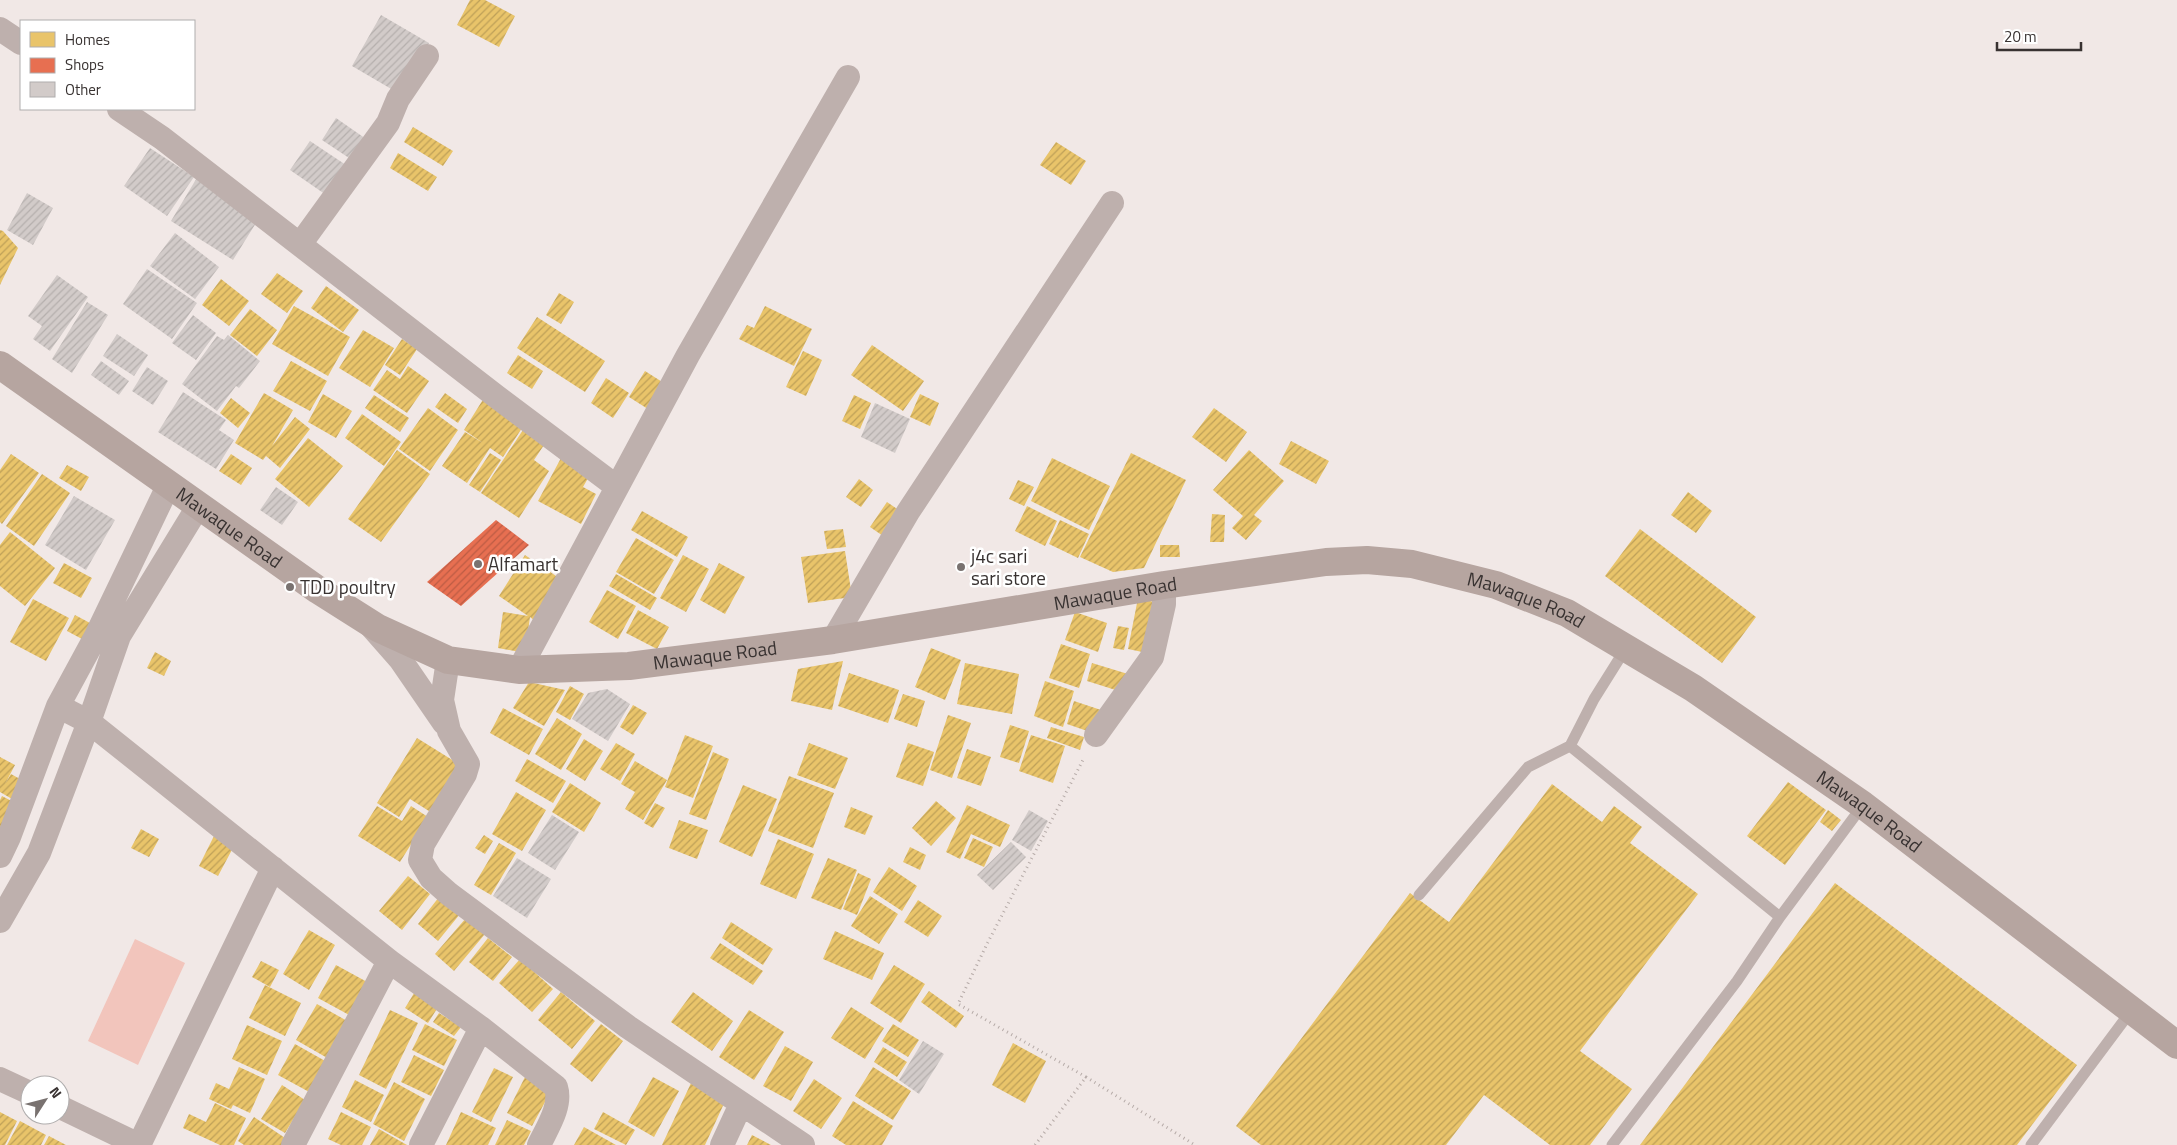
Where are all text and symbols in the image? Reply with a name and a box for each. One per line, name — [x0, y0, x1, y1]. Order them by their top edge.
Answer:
legend — [20, 20, 195, 110]
scale bar — [1997, 20, 2081, 52]
text: 20 m — [2004, 25, 2037, 48]
text: Homes — [65, 28, 110, 51]
text: Shops — [65, 53, 104, 76]
text: Other — [65, 78, 101, 101]
street label: Mawaque Road — [170, 479, 289, 575]
place label: j4c sari sari store — [970, 541, 1046, 592]
place label: Alfamart — [488, 549, 558, 578]
marker: Alfamart — [472, 558, 484, 570]
marker: j4c sari sari store — [955, 561, 967, 573]
street label: Mawaque Road — [1464, 563, 1591, 635]
street label: Mawaque Road — [1051, 568, 1179, 617]
place label: TDD poultry — [300, 572, 396, 601]
marker: TDD poultry — [284, 581, 296, 593]
street label: Mawaque Road — [651, 632, 779, 677]
street label: Mawaque Road — [1811, 762, 1929, 859]
north arrow — [20, 1075, 70, 1125]
text: N — [45, 1082, 67, 1102]

